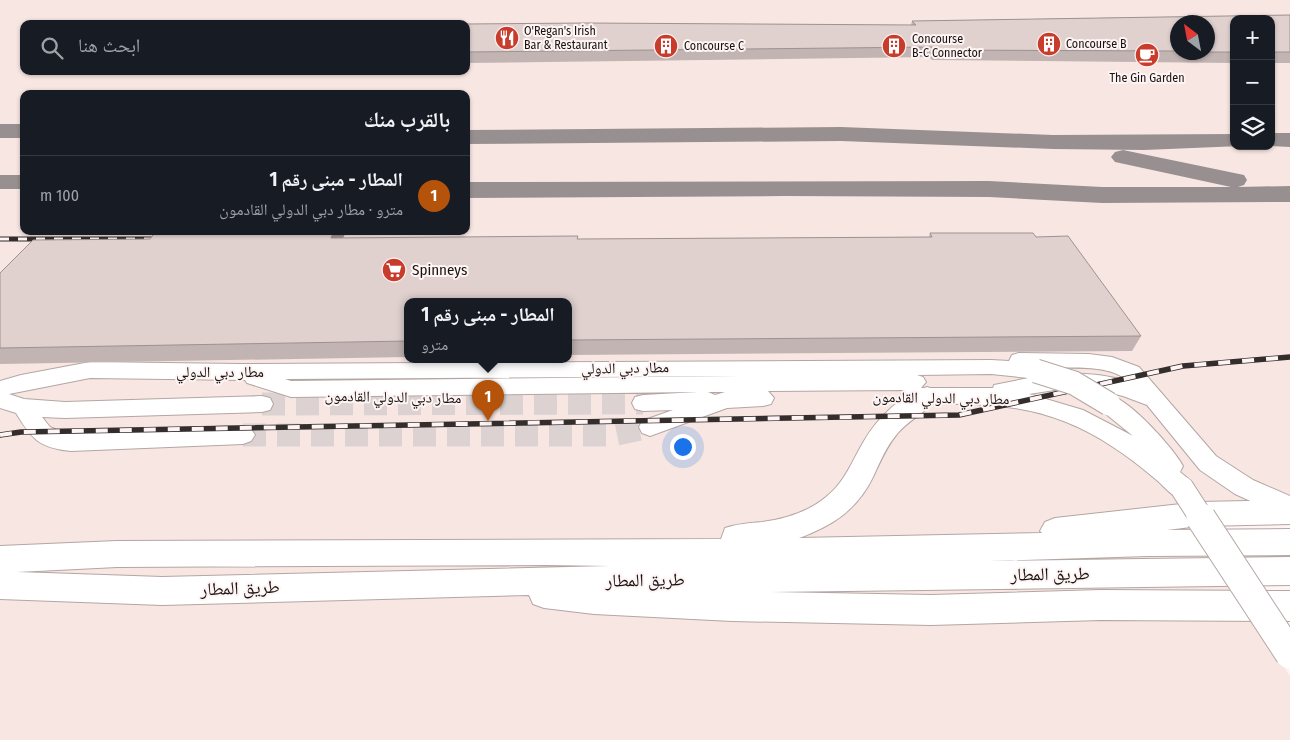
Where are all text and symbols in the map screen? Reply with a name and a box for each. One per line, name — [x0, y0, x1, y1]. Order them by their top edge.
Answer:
north arrow — [1170, 15, 1215, 60]
map controls — [1230, 15, 1275, 150]
button: + — [1230, 15, 1275, 60]
search box — [20, 20, 470, 75]
place label: O'Regan's Irish Bar & Restaurant — [524, 24, 608, 52]
restaurant icon: O'Regan's Irish Bar & Restaurant — [494, 25, 520, 51]
building icon: Concourse B — [1036, 31, 1062, 57]
place label: Concourse B-C Connector — [912, 32, 983, 60]
building icon: Concourse C — [653, 33, 679, 59]
building icon: Concourse B-C Connector — [881, 33, 907, 59]
icon: search — [38, 34, 66, 62]
text: ابحث هنا — [78, 34, 140, 57]
place label: Concourse B — [1066, 37, 1127, 51]
place label: Concourse C — [684, 39, 744, 53]
cafe icon: The Gin Garden — [1134, 42, 1160, 68]
button: − — [1230, 60, 1275, 105]
place label: The Gin Garden — [1110, 71, 1184, 85]
button: layers — [1230, 105, 1275, 150]
text: بالقرب منك — [364, 107, 450, 133]
text: المطار - مبنى رقم 1 — [270, 168, 403, 191]
text: 100 m — [40, 186, 79, 205]
text: 1 — [431, 186, 437, 205]
text: مترو · مطار دبي الدولي القادمون — [219, 200, 403, 219]
supermarket icon: Spinneys — [381, 257, 407, 283]
place label: Spinneys — [412, 261, 467, 279]
popup — [404, 298, 572, 363]
text: المطار - مبنى رقم 1 — [421, 303, 555, 326]
text: مترو — [421, 335, 448, 354]
street label: مطار دبي الدولي — [581, 358, 669, 381]
street label: مطار دبي الدولي — [176, 363, 264, 384]
pin: 1 — [472, 380, 504, 421]
street label: مطار دبي الدولي القادمون — [324, 387, 462, 410]
street label: مطار دبي الدولي القادمون — [872, 388, 1010, 411]
your location — [670, 434, 696, 460]
street label: طريق المطار — [1009, 562, 1090, 586]
street label: طريق المطار — [604, 568, 685, 592]
street label: طريق المطار — [199, 576, 280, 600]

